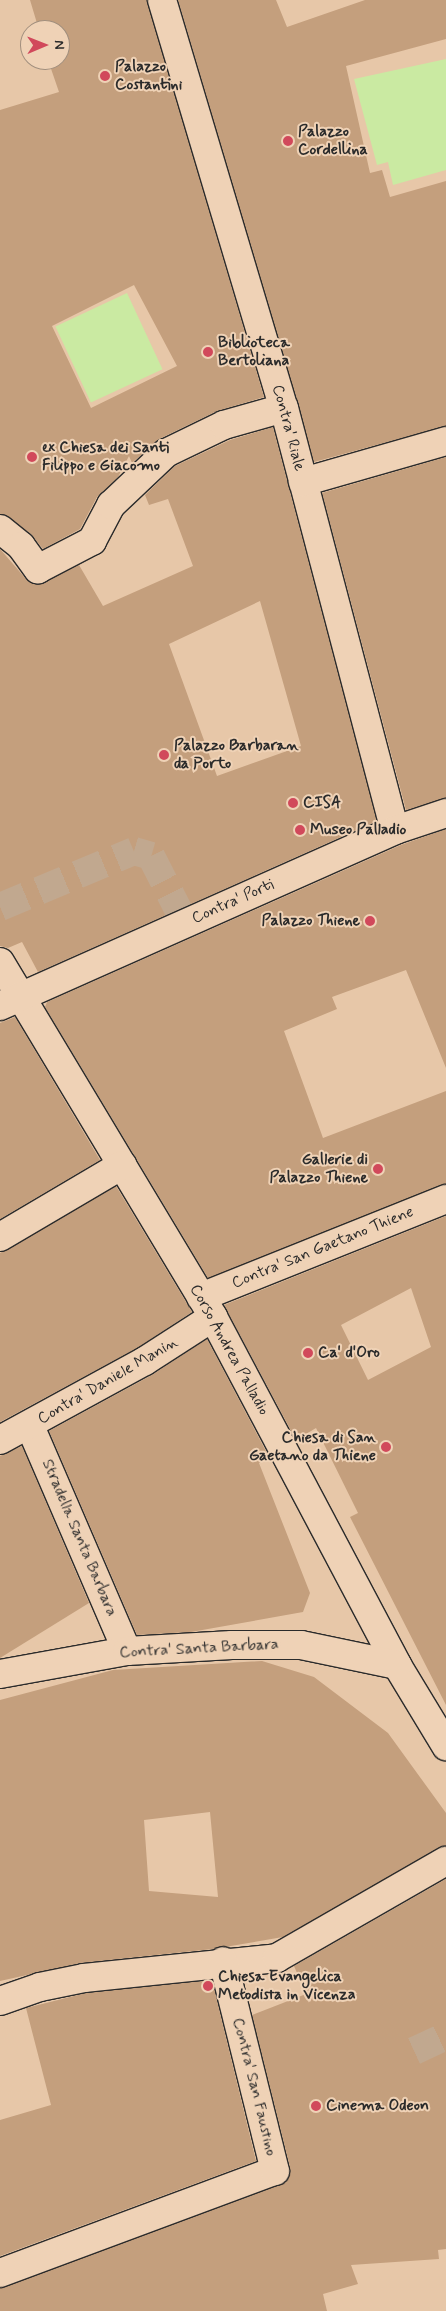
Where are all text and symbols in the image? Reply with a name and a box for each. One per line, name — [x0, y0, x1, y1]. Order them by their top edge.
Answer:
north arrow — [20, 20, 70, 70]
text: N — [50, 40, 68, 50]
place label: Palazzo Costantini — [115, 57, 182, 95]
marker: Palazzo Costantini — [99, 70, 111, 82]
place label: Palazzo Cordellina — [298, 122, 368, 160]
marker: Palazzo Cordellina — [282, 135, 294, 147]
place label: Biblioteca Bertoliana — [218, 333, 290, 371]
marker: Biblioteca Bertoliana — [202, 346, 214, 358]
street label: Contra' Riale — [267, 383, 309, 473]
place label: ex Chiesa dei Santi Filippo e Giacomo — [42, 438, 169, 476]
marker: ex Chiesa dei Santi Filippo e Giacomo — [26, 451, 38, 463]
place label: Palazzo Barbaran da Porto — [174, 736, 296, 774]
marker: Palazzo Barbaran da Porto — [158, 749, 170, 761]
place label: CISA — [303, 793, 341, 813]
marker: CISA — [287, 797, 299, 809]
place label: Museo Palladio — [310, 820, 406, 840]
marker: Museo Palladio — [294, 824, 306, 836]
street label: Contra' Porti — [189, 875, 277, 929]
place label: Palazzo Thiene — [257, 911, 360, 931]
marker: Palazzo Thiene — [364, 915, 376, 927]
place label: Gallerie di Palazzo Thiene — [265, 1150, 368, 1188]
marker: Gallerie di Palazzo Thiene — [372, 1163, 384, 1175]
street label: Contra' San Gaetano Thiene — [228, 1202, 418, 1294]
street label: Corso Andrea Palladio — [185, 1281, 273, 1419]
street label: Contra' Daniele Manin — [34, 1333, 182, 1429]
place label: Ca' d'Oro — [318, 1343, 380, 1363]
marker: Ca' d'Oro — [302, 1347, 314, 1359]
place label: Chiesa di San Gaetano da Thiene — [246, 1428, 376, 1466]
marker: Chiesa di San Gaetano da Thiene — [380, 1441, 392, 1453]
street label: Stradella Santa Barbara — [37, 1457, 121, 1619]
street label: Contra' Santa Barbara — [119, 1635, 279, 1663]
place label: Chiesa Evangelica Metodista in Vicenza — [218, 1967, 361, 2005]
marker: Chiesa Evangelica Metodista in Vicenza — [202, 1980, 214, 1992]
street label: Contra' San Faustino — [228, 2018, 280, 2156]
place label: Cinema Odeon — [326, 2096, 429, 2116]
marker: Cinema Odeon — [310, 2100, 322, 2112]

